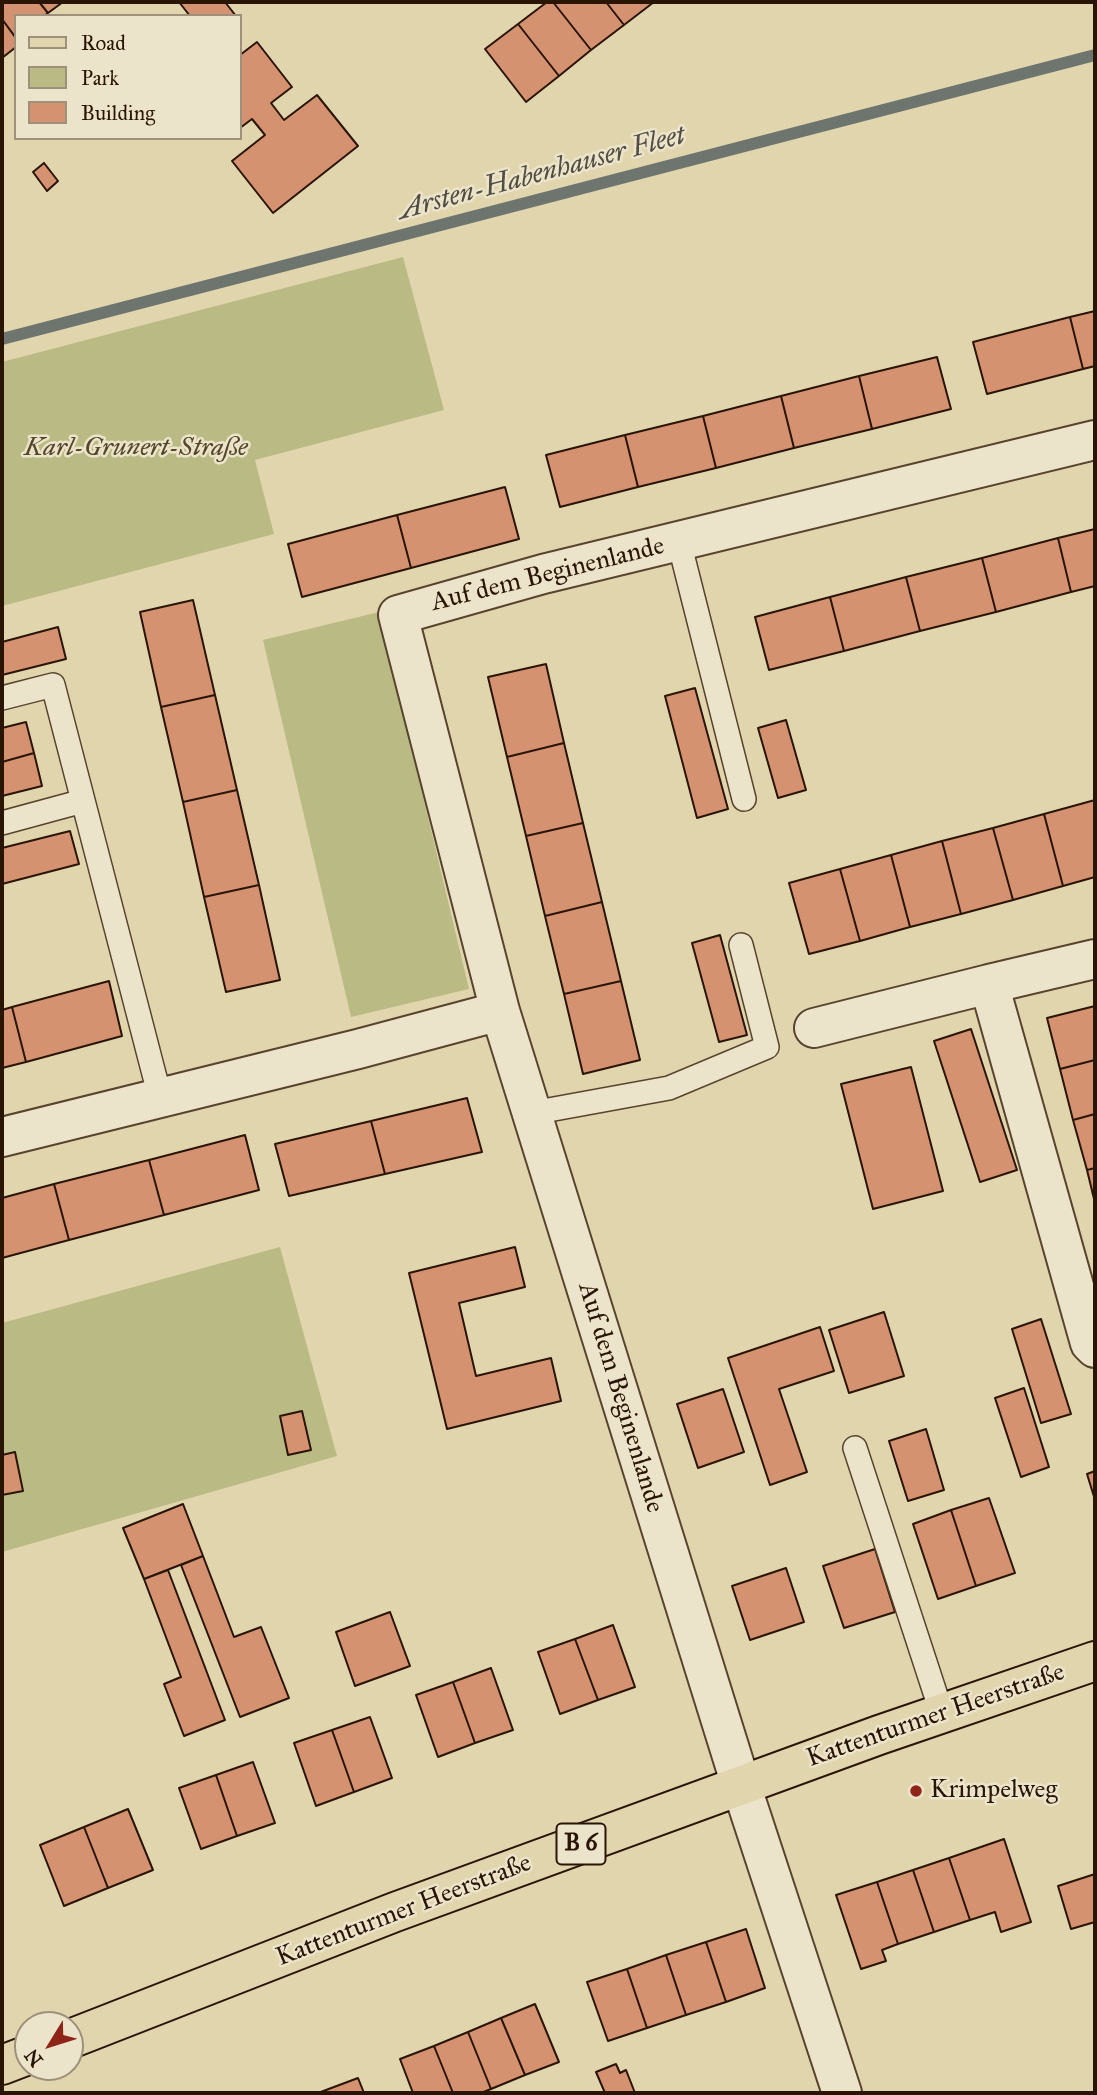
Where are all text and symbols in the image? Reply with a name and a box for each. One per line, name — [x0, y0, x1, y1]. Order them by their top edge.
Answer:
legend — [14, 14, 242, 140]
text: Road — [81, 30, 126, 56]
text: Park — [81, 65, 119, 91]
text: Building — [81, 100, 155, 126]
water label: Arsten-Habenhauser Fleet — [395, 120, 689, 228]
park label: Karl-Grunert-Straße — [24, 433, 248, 465]
street label: Auf dem Beginenlande — [428, 531, 668, 619]
street label: Auf dem Beginenlande — [570, 1279, 670, 1517]
street label: Kattenturmer Heerstraße — [803, 1657, 1069, 1775]
place label: Krimpelweg — [930, 1775, 1058, 1807]
marker: Krimpelweg — [908, 1783, 924, 1799]
road number: B 6 — [556, 1824, 606, 1865]
street label: Kattenturmer Heerstraße — [272, 1848, 536, 1974]
north arrow — [14, 2011, 84, 2081]
text: N — [20, 2045, 48, 2071]

